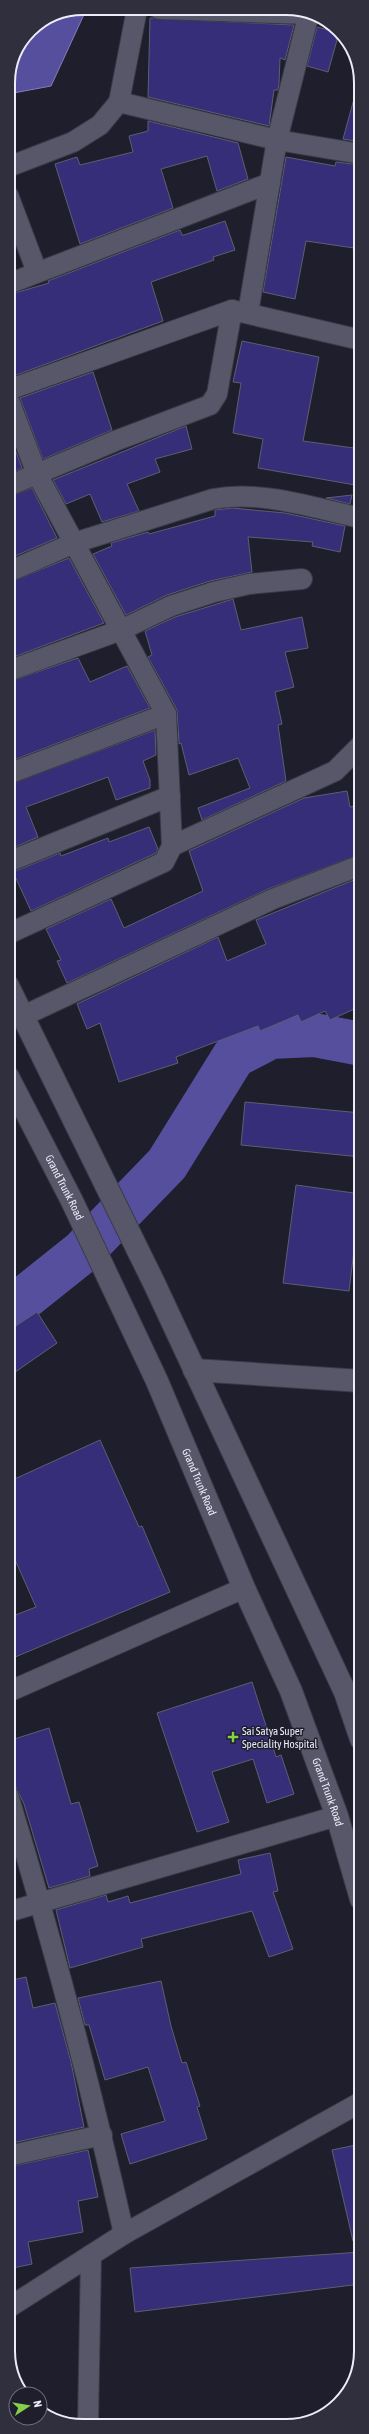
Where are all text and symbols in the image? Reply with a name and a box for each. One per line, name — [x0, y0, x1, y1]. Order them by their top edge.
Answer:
street label: Grand Trunk Road — [43, 1153, 86, 1222]
street label: Grand Trunk Road — [180, 1447, 219, 1517]
place label: Sai Satya Super Speciality Hospital — [242, 1725, 318, 1750]
marker: Sai Satya Super Speciality Hospital — [227, 1731, 239, 1743]
street label: Grand Trunk Road — [310, 1756, 346, 1827]
north arrow — [8, 2386, 48, 2426]
text: N — [31, 2399, 44, 2408]

